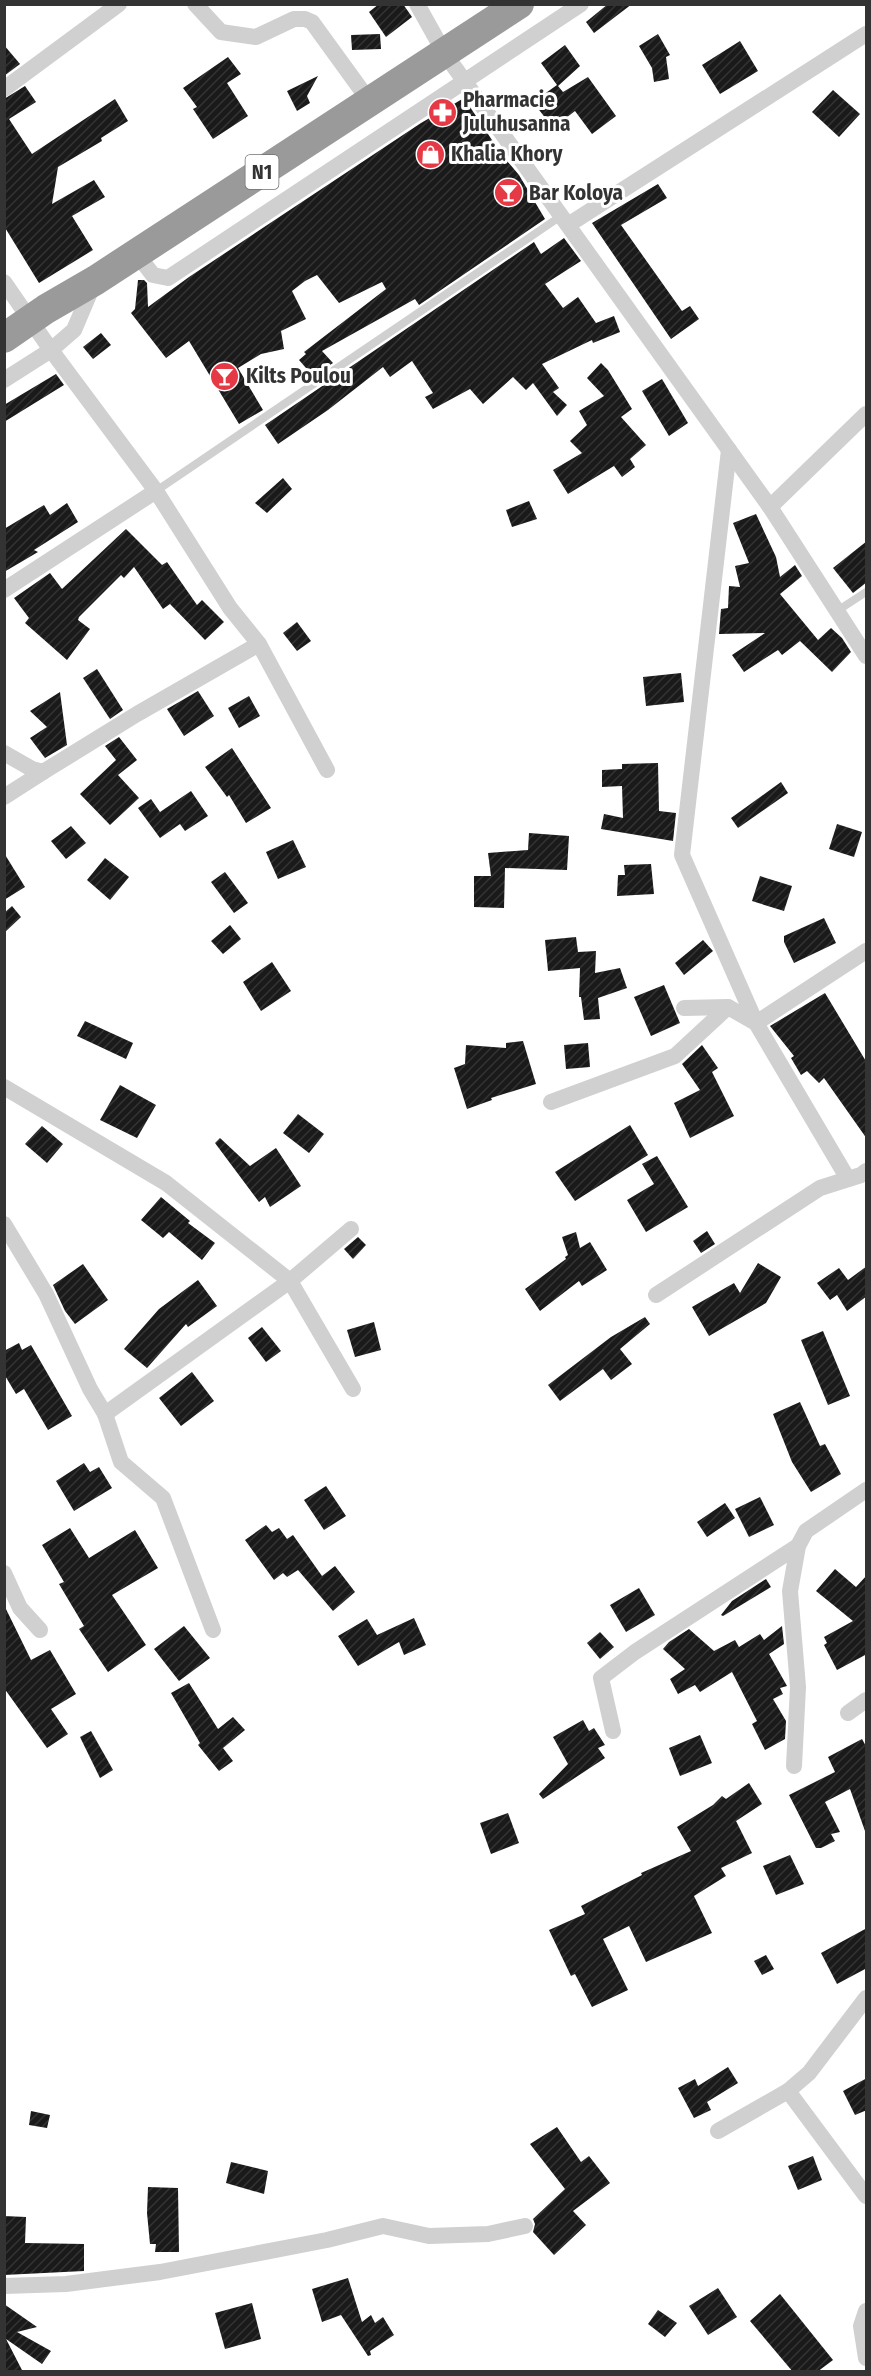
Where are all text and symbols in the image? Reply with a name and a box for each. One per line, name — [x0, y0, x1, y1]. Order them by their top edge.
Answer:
place label: Pharmacie Juluhusanna — [462, 87, 571, 137]
pharmacy icon: Pharmacie Juluhusanna — [426, 96, 458, 128]
shop icon: Khalia Khory — [414, 138, 446, 170]
place label: Khalia Khory — [451, 141, 564, 167]
road number: N1 — [246, 155, 278, 189]
bar icon: Bar Koloya — [492, 177, 524, 209]
place label: Bar Koloya — [529, 180, 623, 206]
bar icon: Kilts Poulou — [209, 360, 241, 392]
place label: Kilts Poulou — [246, 363, 351, 389]

